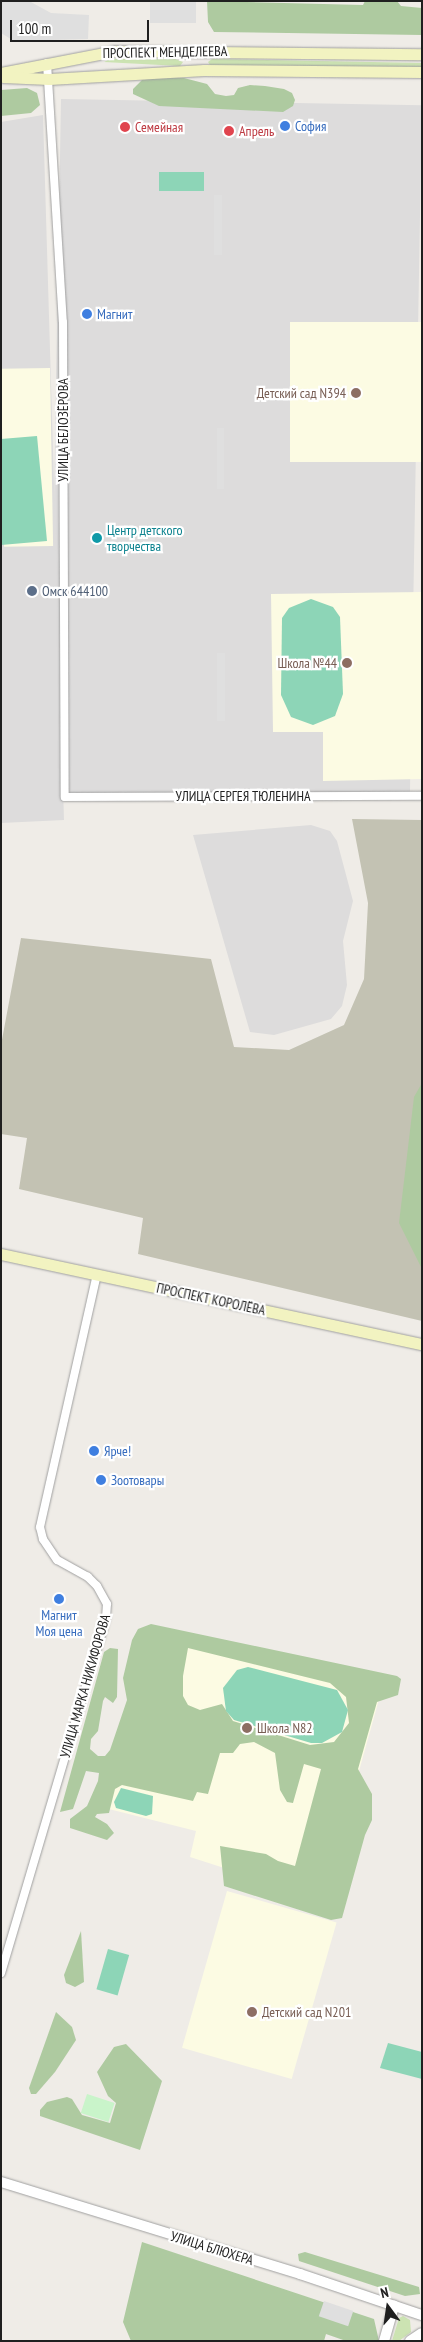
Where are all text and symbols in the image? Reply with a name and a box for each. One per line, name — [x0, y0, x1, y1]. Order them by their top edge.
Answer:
scale bar — [12, 10, 151, 42]
text: 100 m — [18, 19, 51, 38]
street label: ПРОСПЕКТ МЕНДЕЛЕЕВА — [102, 43, 228, 61]
place label: София — [295, 118, 326, 134]
place label: Семейная — [135, 119, 183, 135]
marker: София — [279, 120, 291, 132]
marker: Семейная — [119, 121, 131, 133]
place label: Апрель — [239, 123, 274, 139]
marker: Апрель — [223, 125, 235, 137]
place label: Магнит — [97, 306, 132, 322]
marker: Магнит — [81, 308, 93, 320]
street label: УЛИЦА БЕЛОЗЁРОВА — [55, 378, 71, 482]
place label: Детский сад N394 — [257, 385, 346, 401]
marker: Детский сад N394 — [350, 387, 362, 399]
place label: Центр детского творчества — [107, 522, 182, 554]
marker: Центр детского творчества — [91, 532, 103, 544]
place label: Омск 644100 — [42, 583, 108, 599]
marker: Омск 644100 — [26, 585, 38, 597]
place label: Школа №44 — [277, 655, 337, 671]
marker: Школа №44 — [341, 657, 353, 669]
street label: УЛИЦА СЕРГЕЯ ТЮЛЕНИНА — [175, 788, 311, 804]
street label: ПРОСПЕКТ КОРОЛЁВА — [155, 1279, 267, 1319]
place label: Ярче! — [104, 1443, 131, 1459]
marker: Ярче! — [88, 1445, 100, 1457]
place label: Зоотовары — [111, 1472, 164, 1488]
marker: Зоотовары — [95, 1474, 107, 1486]
marker: Магнит Моя цена — [53, 1593, 65, 1605]
place label: Магнит Моя цена — [36, 1607, 82, 1640]
street label: УЛИЦА МАРКА НИКИФОРОВА — [56, 1612, 114, 1760]
place label: Школа N82 — [257, 1720, 313, 1736]
marker: Школа N82 — [241, 1722, 253, 1734]
place label: Детский сад N201 — [262, 2004, 351, 2020]
marker: Детский сад N201 — [246, 2006, 258, 2018]
street label: УЛИЦА БЛЮХЕРА — [168, 2227, 256, 2269]
north arrow — [363, 2282, 413, 2332]
text: N — [379, 2283, 390, 2302]

